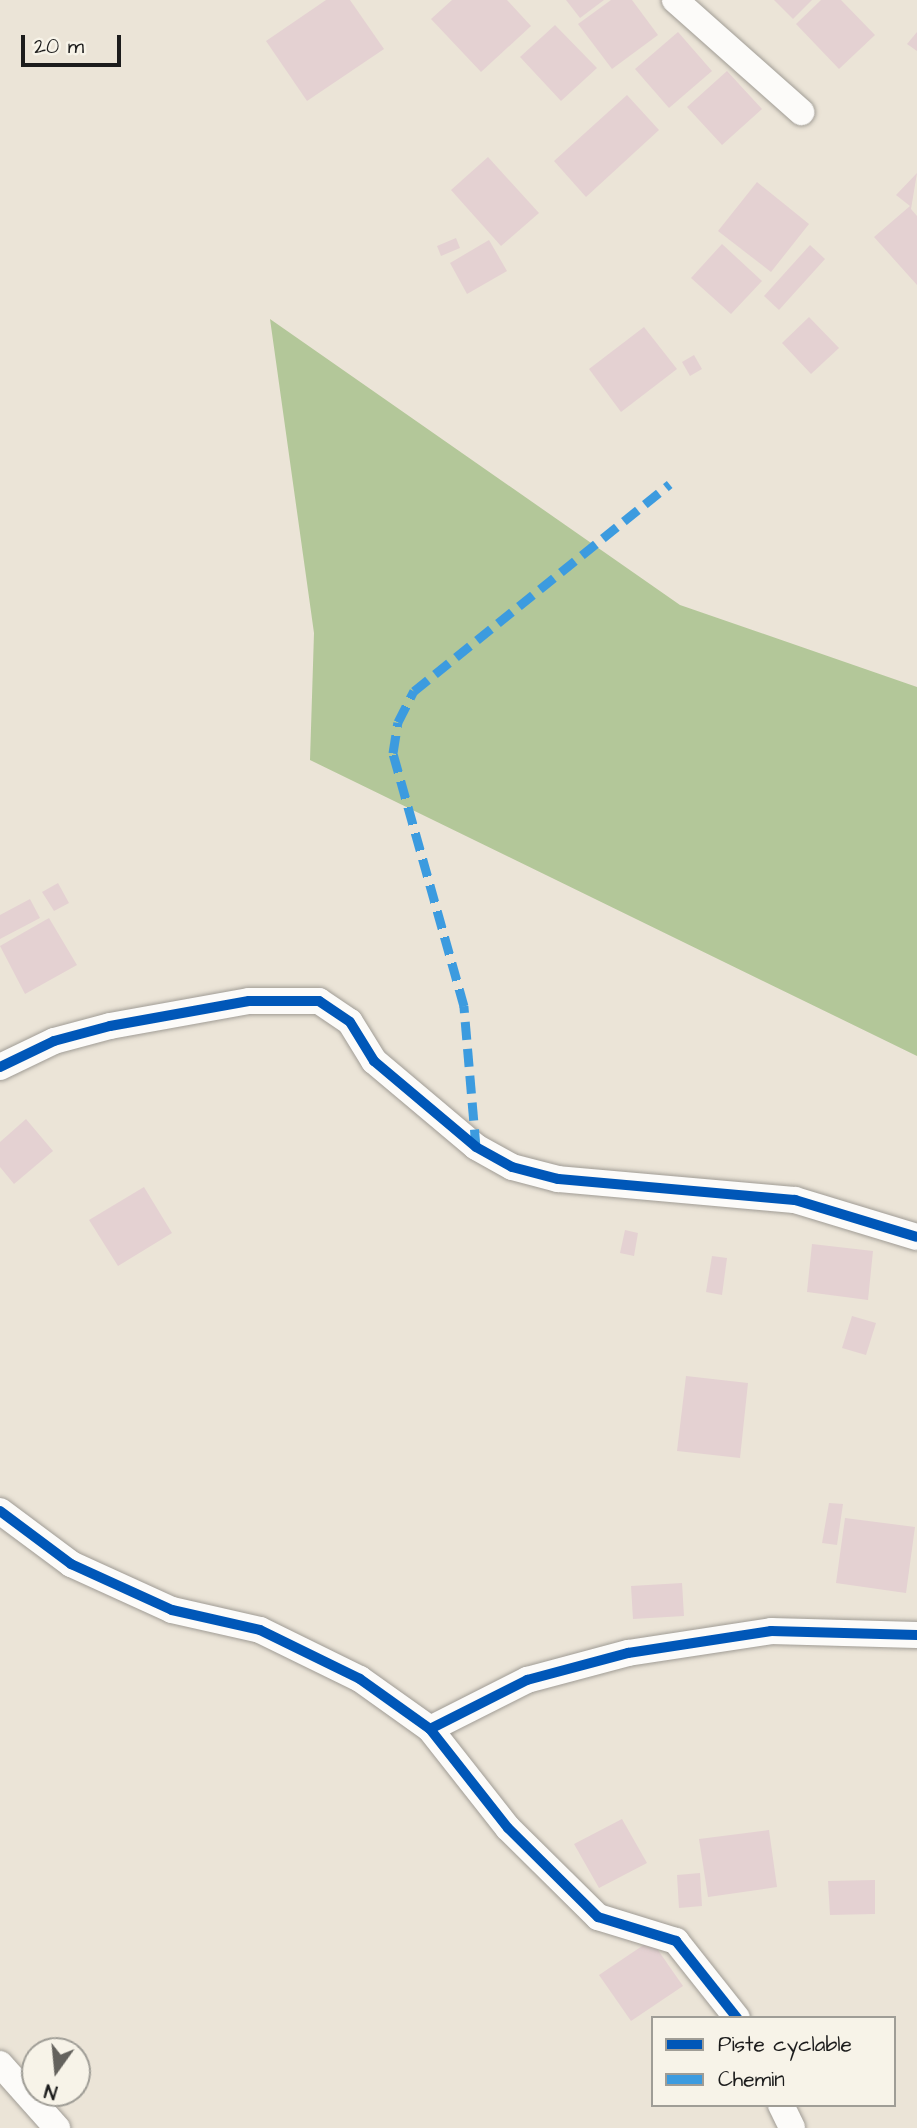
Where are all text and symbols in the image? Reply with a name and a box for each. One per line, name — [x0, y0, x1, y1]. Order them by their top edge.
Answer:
scale bar — [24, 21, 124, 65]
text: 20 m — [34, 32, 84, 61]
legend — [651, 2016, 896, 2107]
text: Piste cyclable — [718, 2030, 852, 2059]
north arrow — [21, 2037, 91, 2107]
text: Chemin — [718, 2065, 785, 2094]
text: N — [42, 2076, 60, 2105]

